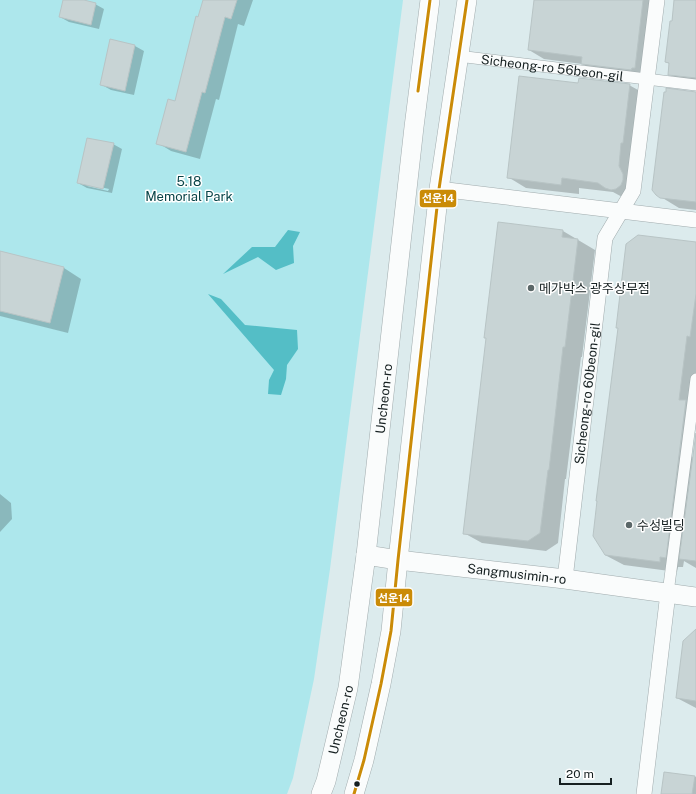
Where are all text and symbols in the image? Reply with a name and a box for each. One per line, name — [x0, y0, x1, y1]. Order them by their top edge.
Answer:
street label: Sicheong-ro 56beon-gil — [480, 52, 624, 84]
park label: 5.18 Memorial Park — [145, 174, 233, 204]
line badge: 선운14 — [419, 189, 457, 208]
text: 선운14 — [422, 192, 454, 204]
place label: 메가박스 광주상무점 — [539, 281, 650, 296]
marker: 메가박스 광주상무점 — [526, 283, 536, 293]
street label: Sicheong-ro 60beon-gil — [572, 321, 603, 465]
street label: Uncheon-ro — [373, 363, 395, 435]
place label: 수성빌딩 — [637, 518, 685, 533]
marker: 수성빌딩 — [624, 520, 634, 530]
street label: Sangmusimin-ro — [467, 561, 567, 587]
line badge: 선운14 — [375, 588, 413, 607]
text: 선운14 — [378, 592, 410, 604]
street label: Uncheon-ro — [326, 684, 356, 756]
scale bar — [560, 760, 611, 786]
text: 20 m — [566, 767, 594, 781]
unlabelled marker — [352, 779, 362, 789]

